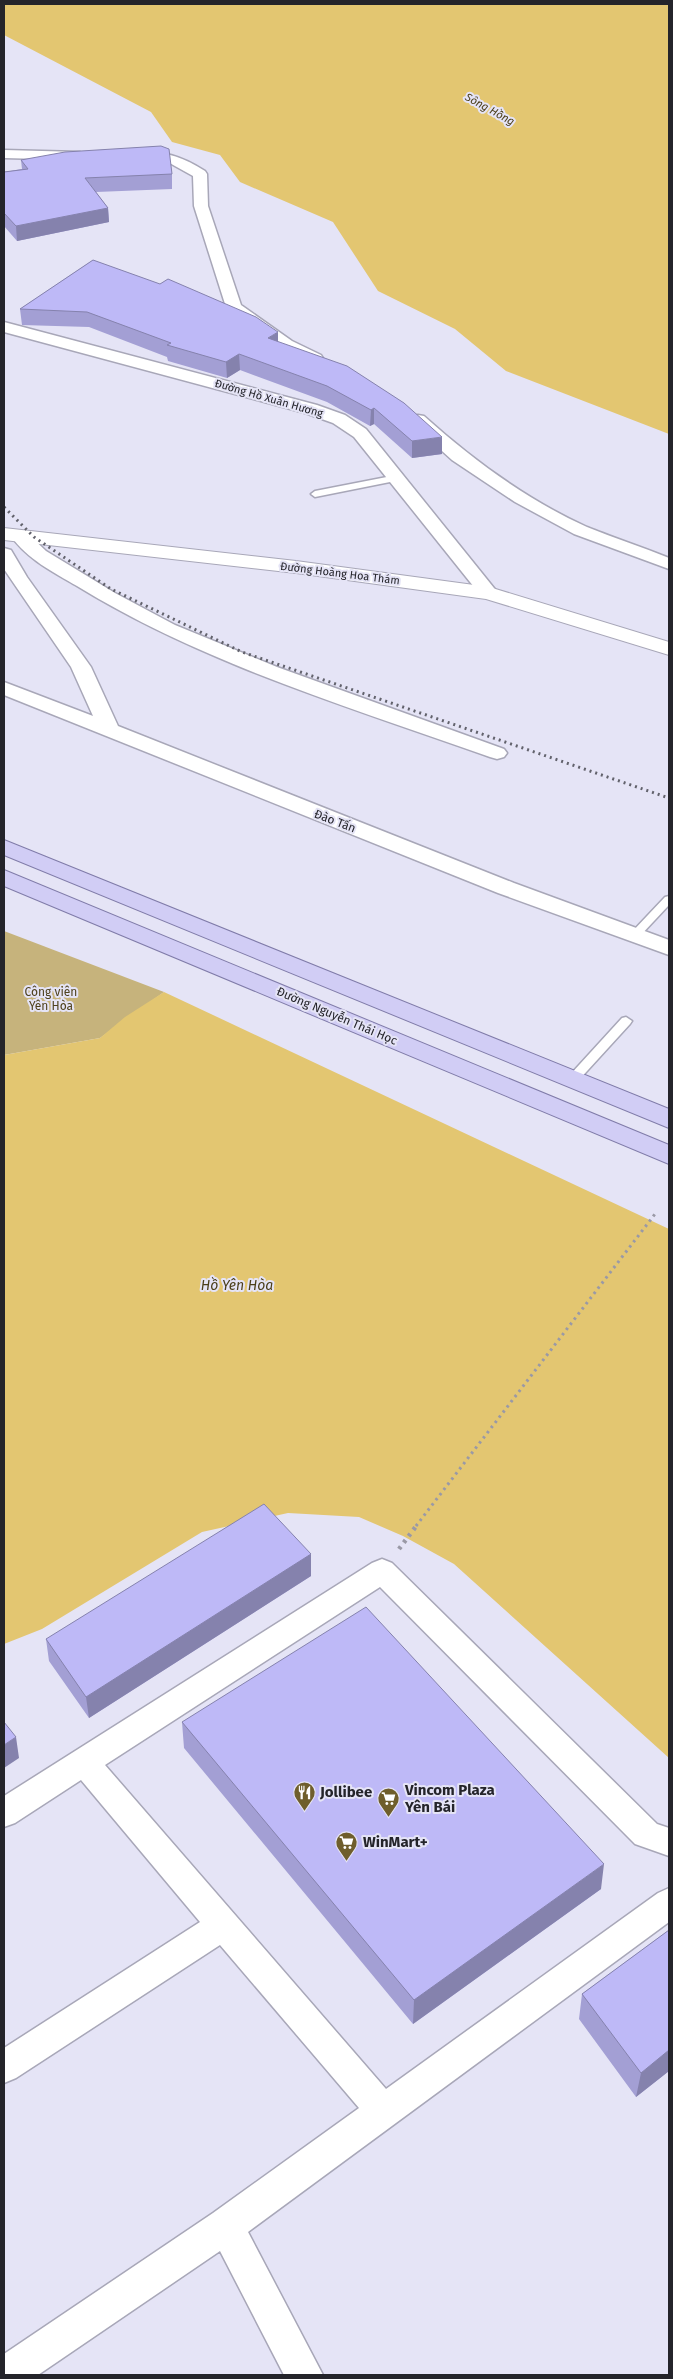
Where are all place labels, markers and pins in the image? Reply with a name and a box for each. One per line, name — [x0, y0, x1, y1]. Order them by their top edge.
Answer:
restaurant icon: Jollibee — [292, 1780, 316, 1811]
place label: Vincom Plaza Yên Bái — [404, 1781, 495, 1816]
place label: Jollibee — [319, 1783, 372, 1801]
supermarket icon: Vincom Plaza Yên Bái — [377, 1787, 401, 1818]
supermarket icon: WinMart+ — [335, 1830, 359, 1861]
place label: WinMart+ — [363, 1833, 428, 1851]

